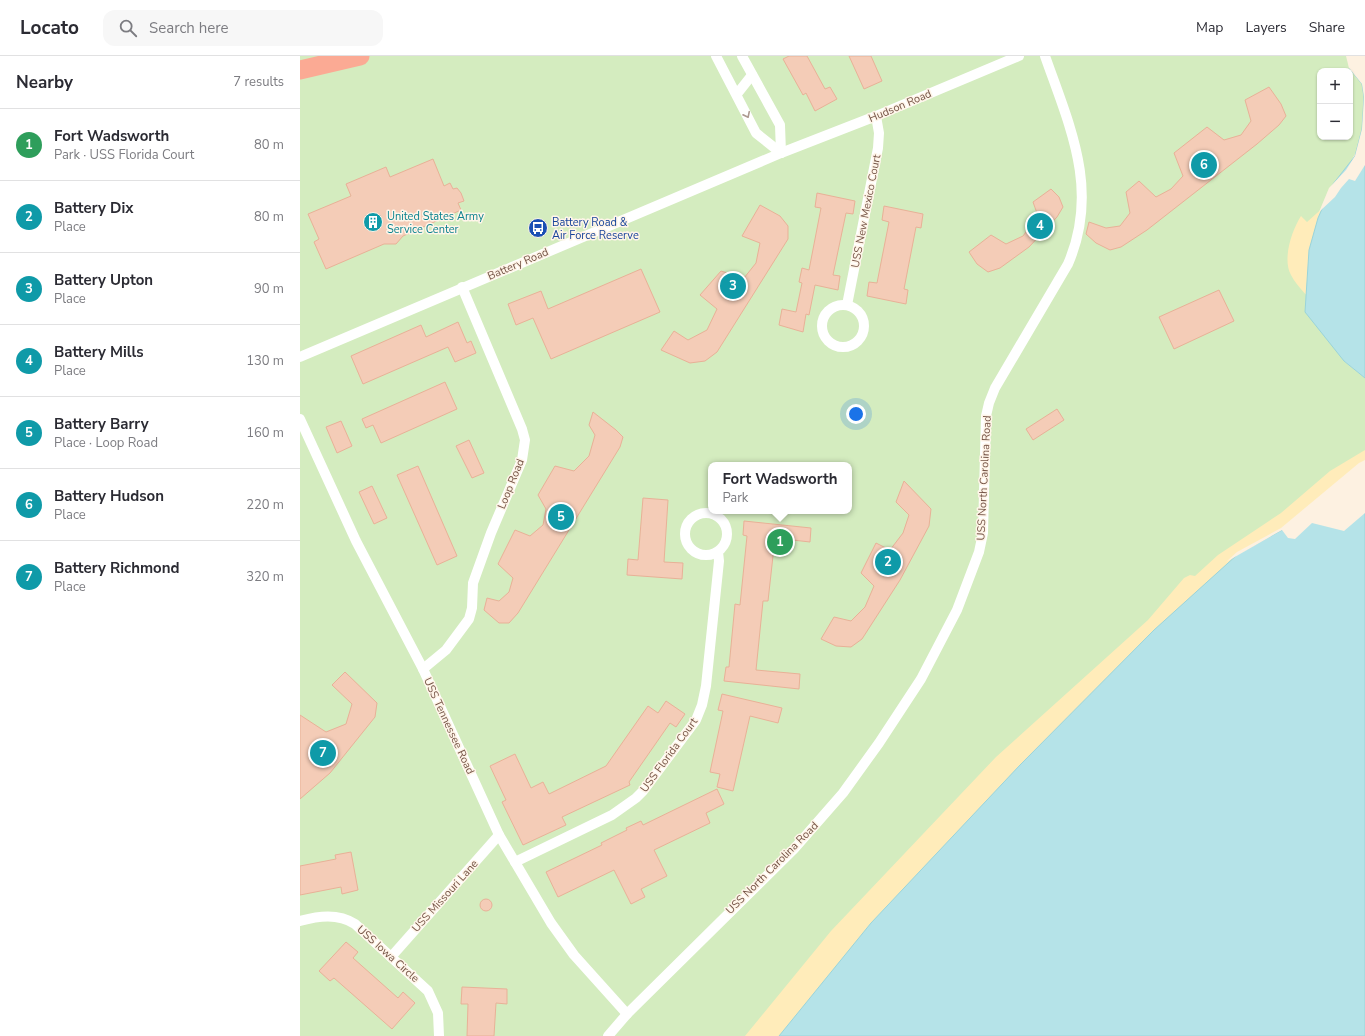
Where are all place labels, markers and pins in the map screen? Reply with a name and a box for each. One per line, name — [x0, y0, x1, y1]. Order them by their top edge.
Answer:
pin: 6 — [1191, 150, 1217, 180]
place label: United States Army Service Center — [387, 209, 484, 237]
building icon: United States Army Service Center — [362, 211, 384, 233]
pin: 4 — [1027, 211, 1053, 241]
place label: Battery Road & Air Force Reserve — [552, 215, 639, 243]
bus stop icon: Battery Road & Air Force Reserve — [527, 217, 549, 239]
pin: 3 — [720, 271, 746, 301]
pin: 5 — [548, 502, 574, 532]
pin: 1 — [767, 527, 793, 557]
pin: 2 — [875, 547, 901, 577]
pin: 7 — [310, 738, 336, 768]

